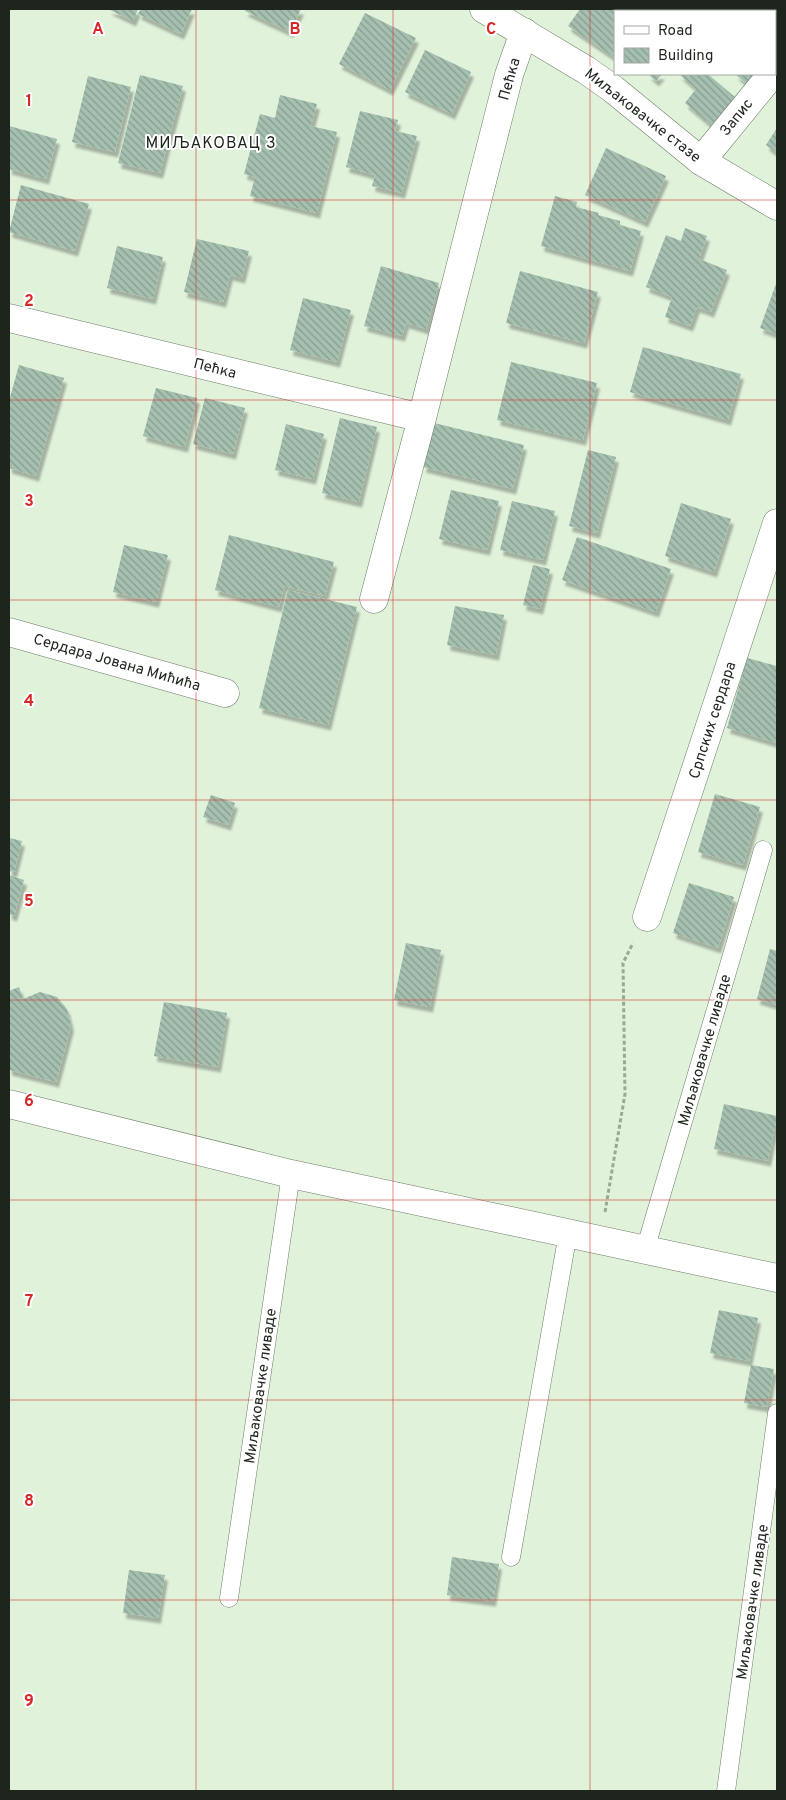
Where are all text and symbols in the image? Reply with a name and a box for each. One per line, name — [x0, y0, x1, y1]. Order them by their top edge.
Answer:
legend — [614, 10, 776, 75]
text: A — [92, 20, 104, 40]
text: B — [289, 20, 301, 40]
text: C — [486, 20, 496, 40]
text: Road — [658, 22, 693, 41]
text: Building — [658, 47, 713, 66]
street label: Пећка — [495, 56, 526, 103]
street label: Миљаковачке стазе — [580, 65, 704, 168]
text: 1 — [26, 92, 32, 112]
street label: Запис — [716, 95, 758, 141]
district label: МИЉАКОВАЦ 3 — [145, 134, 277, 154]
text: 2 — [24, 292, 34, 312]
street label: Пећка — [191, 355, 238, 384]
text: 3 — [24, 492, 34, 512]
street label: Сердара Јована Мићића — [31, 630, 202, 696]
street label: Српских сердара — [686, 659, 741, 781]
text: 4 — [24, 692, 34, 712]
text: 5 — [24, 892, 34, 912]
street label: Миљаковачке ливаде — [675, 972, 736, 1128]
text: 6 — [24, 1092, 34, 1112]
text: 7 — [25, 1292, 33, 1312]
street label: Миљаковачке ливаде — [241, 1307, 282, 1465]
text: 8 — [24, 1492, 34, 1512]
street label: Миљаковачке ливаде — [733, 1523, 774, 1681]
text: 9 — [24, 1692, 34, 1712]

